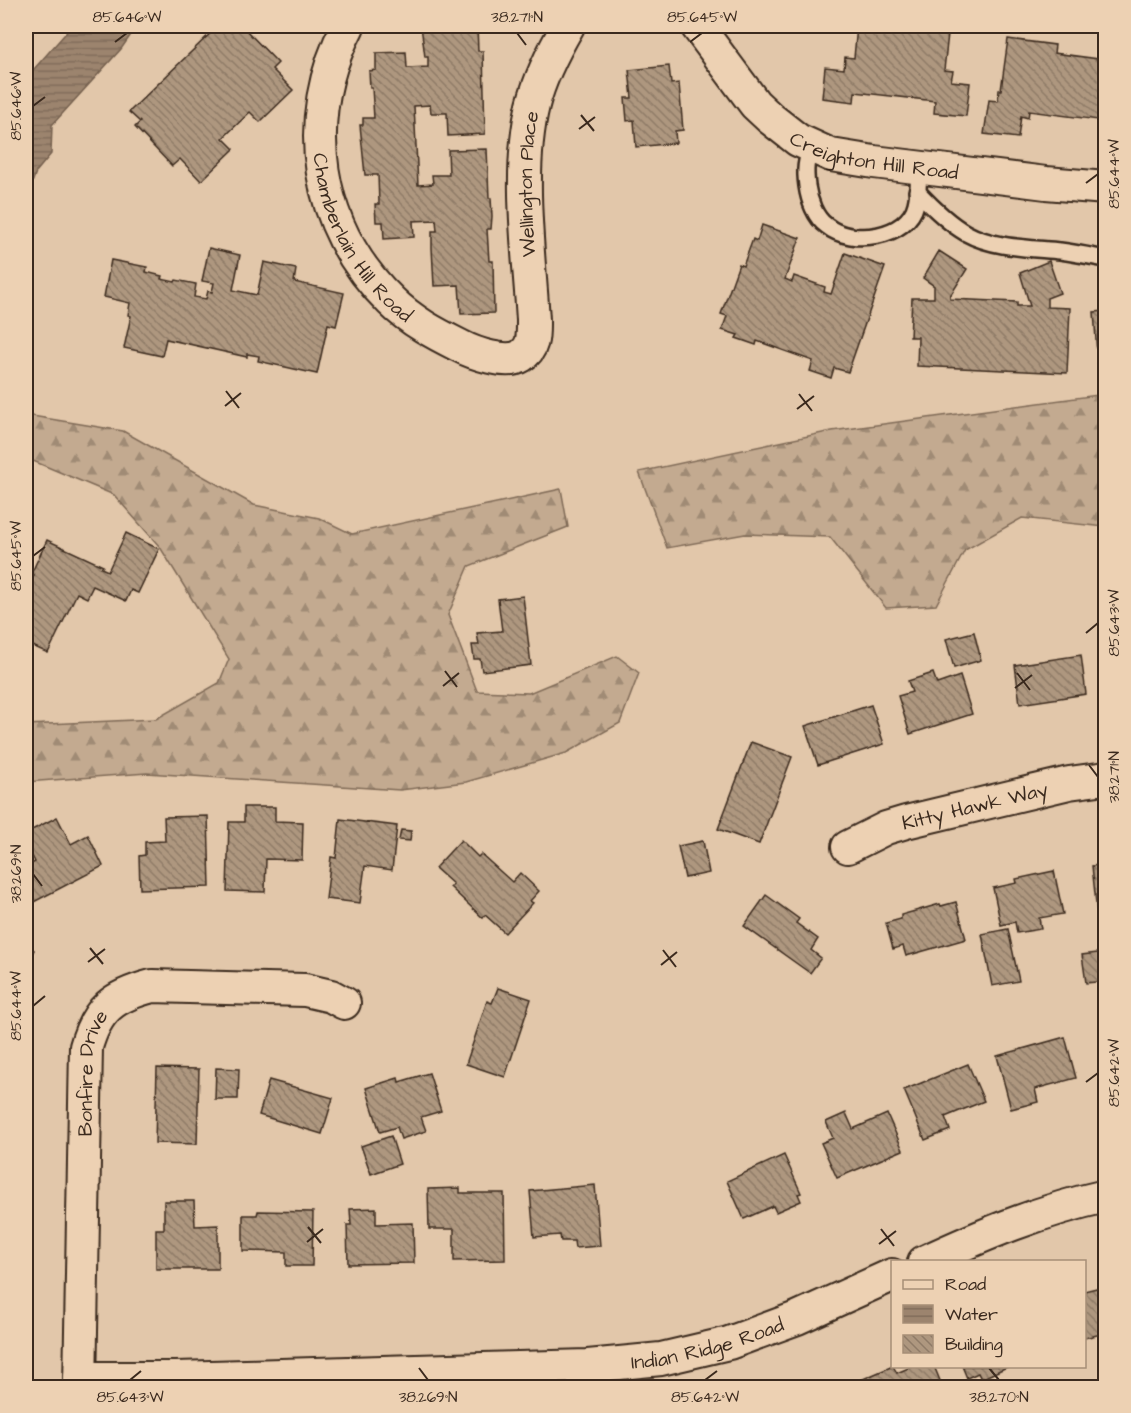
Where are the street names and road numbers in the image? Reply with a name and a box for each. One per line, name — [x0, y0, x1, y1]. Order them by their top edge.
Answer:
street label: Wellington Place — [512, 108, 546, 258]
street label: Creighton Hill Road — [783, 125, 960, 187]
street label: Chamberlain Hill Road — [306, 152, 418, 329]
street label: Kitty Hawk Way — [899, 776, 1051, 837]
street label: Bonfire Drive — [71, 1004, 115, 1137]
street label: Indian Ridge Road — [630, 1311, 788, 1377]

